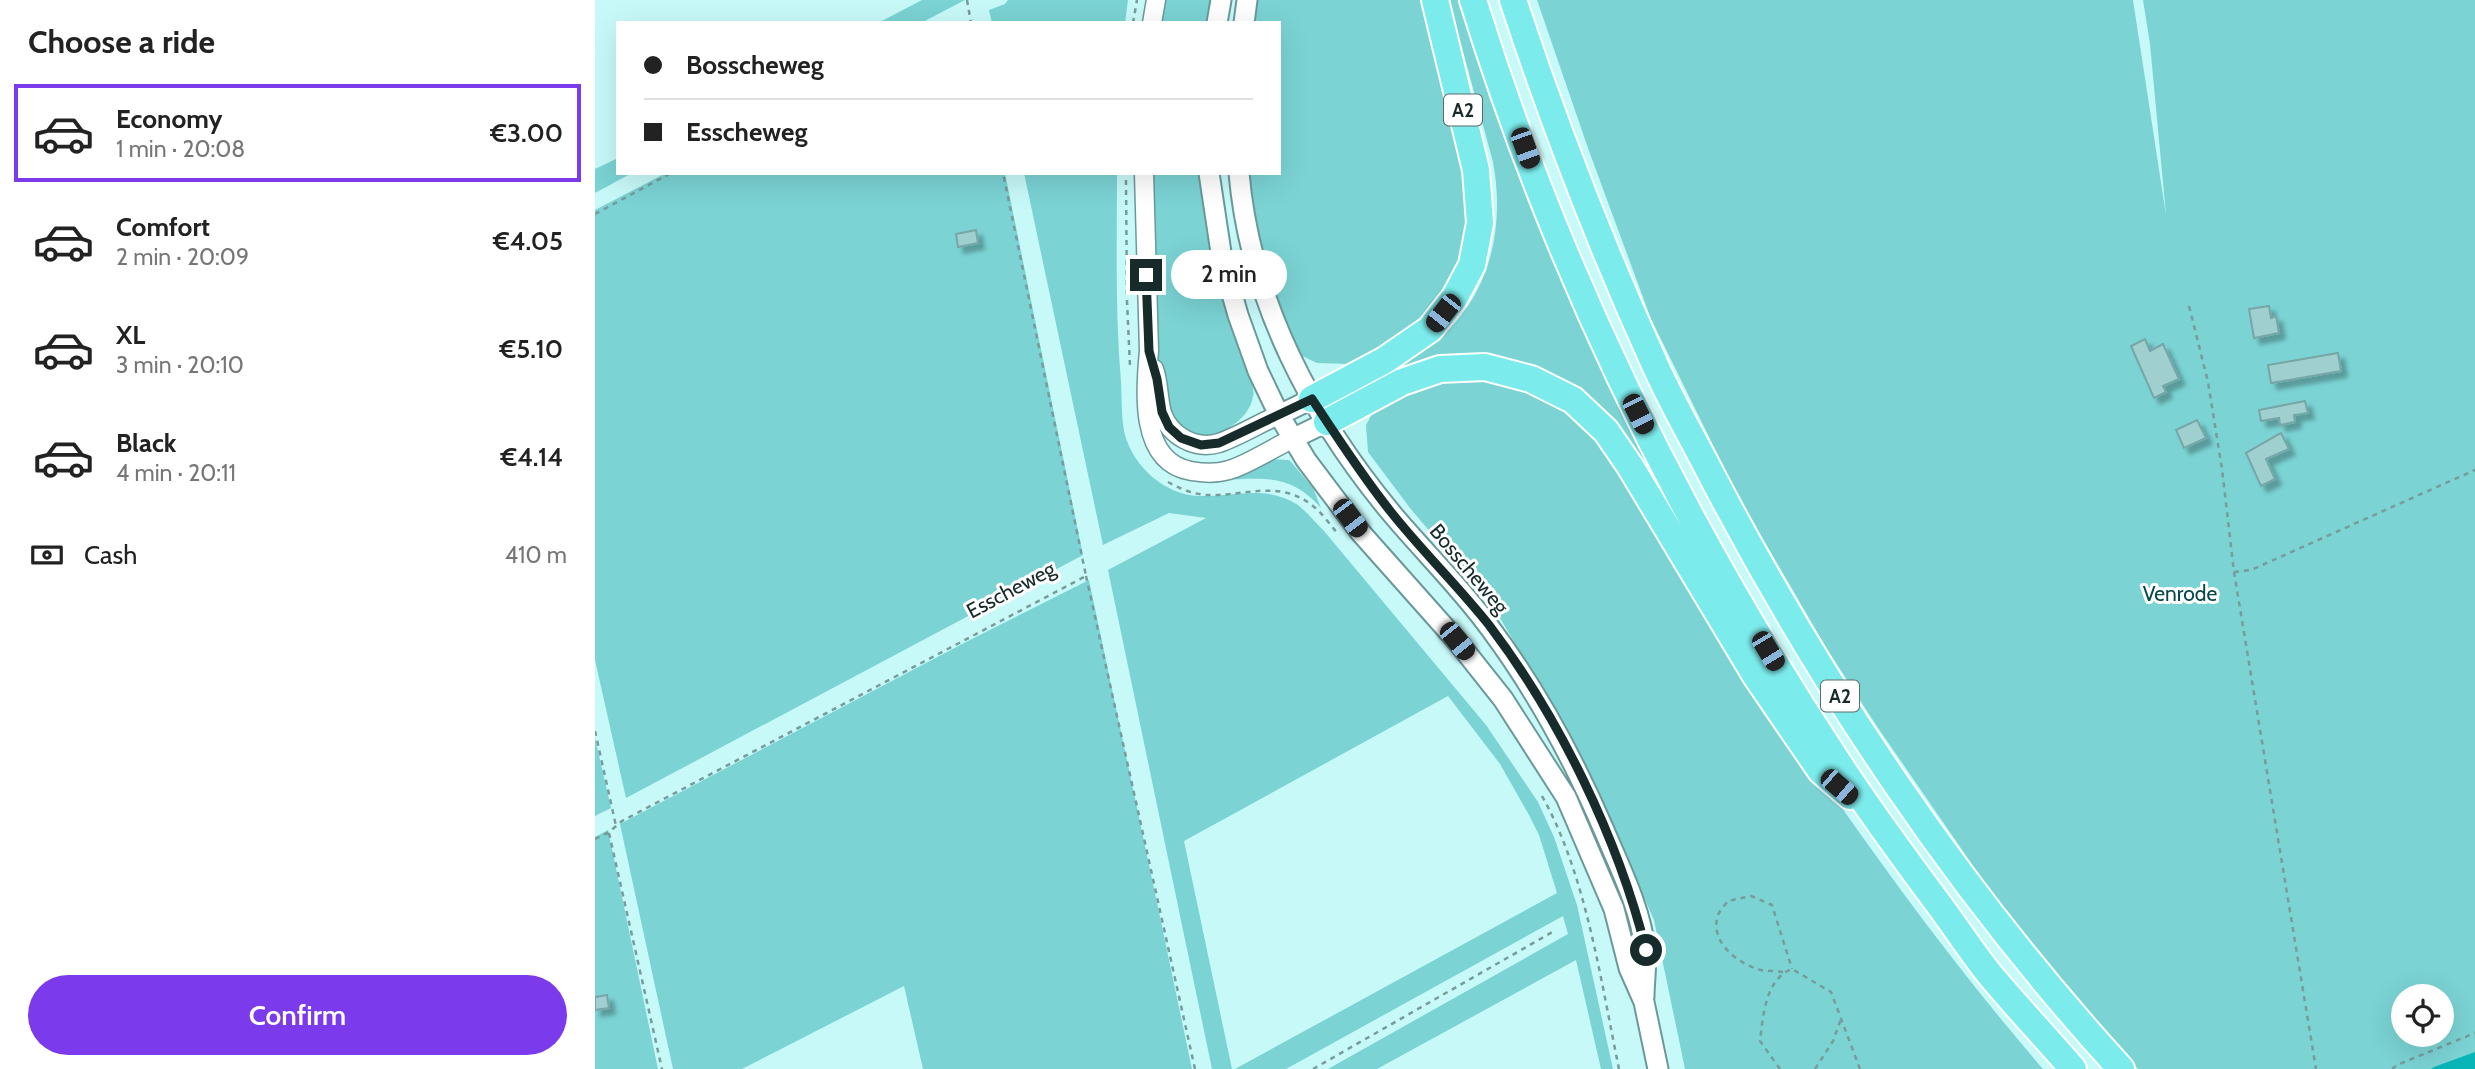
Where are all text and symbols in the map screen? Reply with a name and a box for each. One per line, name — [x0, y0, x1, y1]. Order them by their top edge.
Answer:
text: Choose a ride — [28, 22, 215, 61]
text: Bosscheweg — [686, 49, 824, 81]
road number: A2 — [1444, 94, 1482, 125]
icon: car — [32, 102, 95, 165]
text: Economy — [116, 103, 222, 135]
text: Esscheweg — [686, 116, 807, 148]
text: €3.00 — [490, 117, 563, 149]
car — [1508, 125, 1543, 171]
text: 1 min · 20:08 — [116, 135, 245, 163]
icon: car — [32, 210, 95, 273]
text: Comfort — [116, 211, 210, 243]
text: €4.05 — [493, 225, 563, 257]
text: 2 min · 20:09 — [116, 243, 249, 271]
callout: 2 min — [1171, 250, 1286, 300]
route end — [1130, 259, 1162, 291]
text: 2 min — [1201, 260, 1257, 288]
car — [1422, 290, 1465, 336]
icon: car — [32, 318, 95, 381]
text: XL — [116, 319, 145, 351]
text: €5.10 — [500, 333, 563, 365]
text: 3 min · 20:10 — [116, 351, 244, 379]
car — [1620, 391, 1657, 437]
icon: car — [32, 426, 95, 489]
text: Black — [116, 427, 176, 459]
text: €4.14 — [500, 441, 563, 473]
text: 4 min · 20:11 — [116, 459, 236, 487]
car — [1329, 495, 1372, 541]
street label: Bosscheweg — [1425, 519, 1514, 619]
icon: cash — [28, 536, 66, 574]
text: Cash — [84, 539, 137, 571]
text: 410 m — [505, 541, 567, 569]
street label: Esscheweg — [962, 556, 1060, 623]
park label: Venrode — [2143, 581, 2217, 606]
car — [1436, 618, 1479, 664]
car — [1749, 628, 1788, 674]
road number: A2 — [1821, 680, 1859, 712]
car — [1817, 765, 1862, 809]
route start — [1630, 934, 1662, 966]
button: Confirm — [28, 975, 567, 1055]
map controls — [2391, 984, 2454, 1047]
button: locate — [2391, 984, 2454, 1047]

